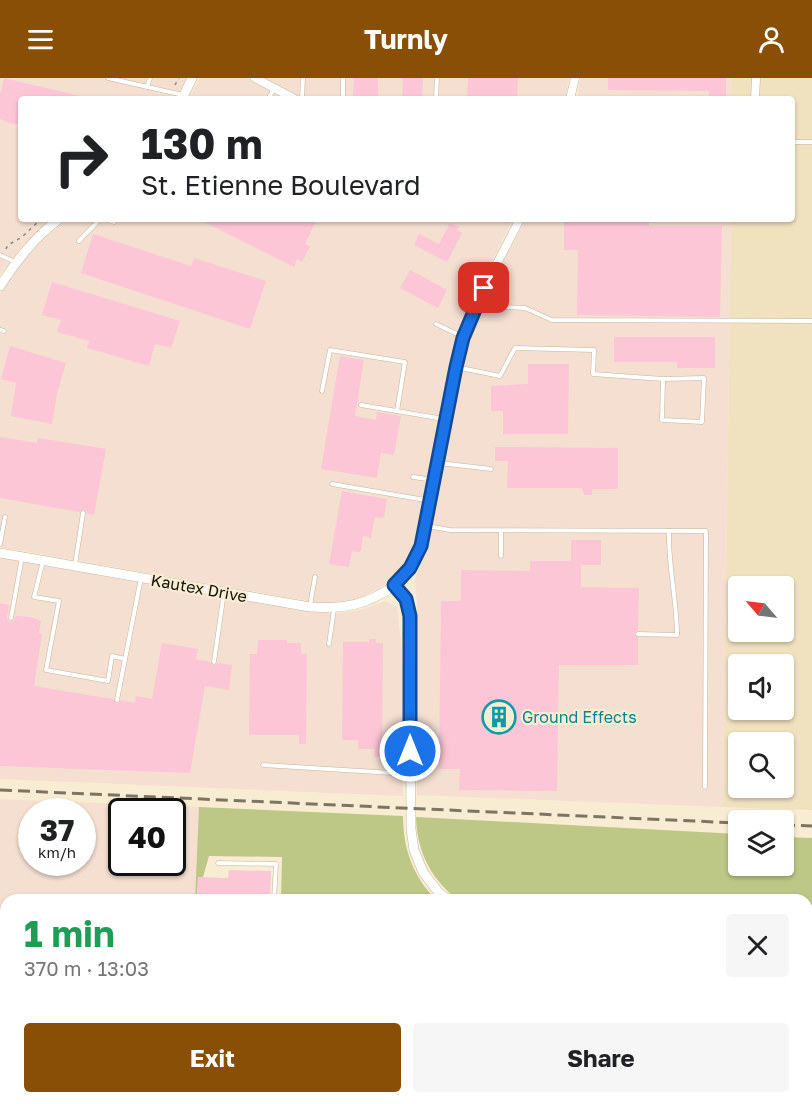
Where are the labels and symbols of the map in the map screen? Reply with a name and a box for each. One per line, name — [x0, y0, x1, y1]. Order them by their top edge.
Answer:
pin — [458, 262, 509, 313]
street label: Kautex Drive — [149, 570, 249, 606]
north arrow — [728, 576, 794, 642]
building icon: Ground Effects — [481, 699, 517, 735]
place label: Ground Effects — [522, 707, 637, 727]
position arrow — [378, 719, 442, 783]
speed limit sign: 40 — [108, 798, 186, 876]

